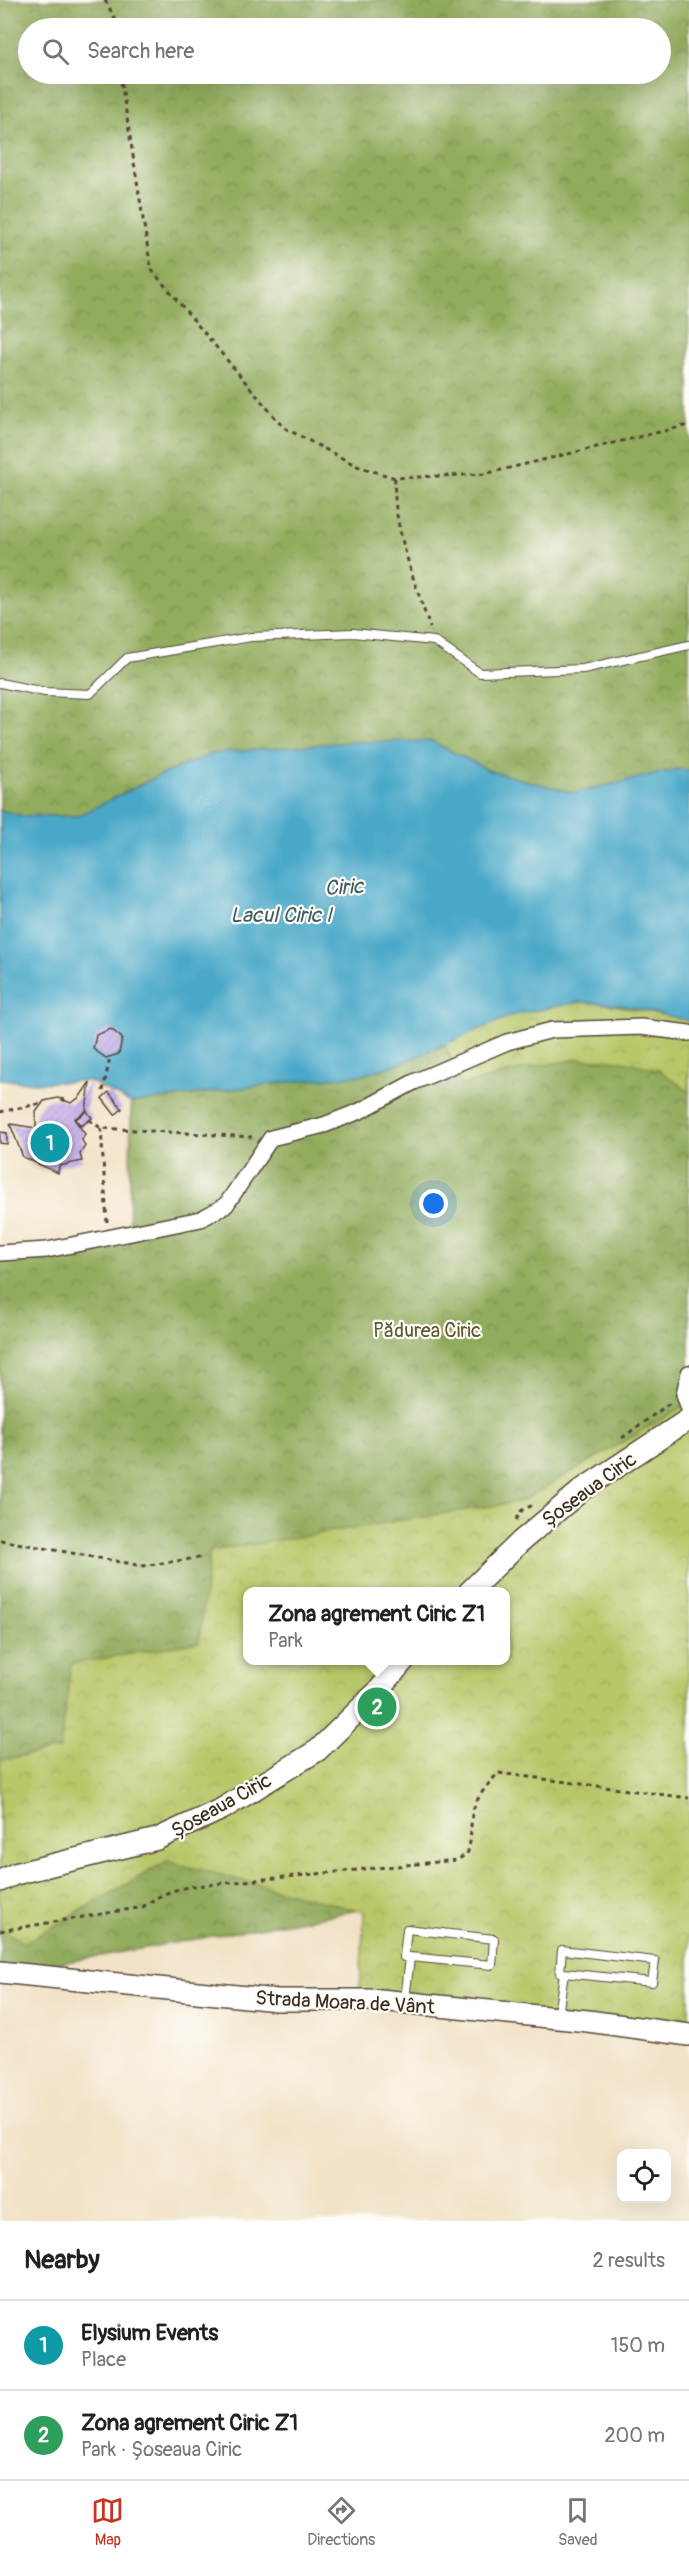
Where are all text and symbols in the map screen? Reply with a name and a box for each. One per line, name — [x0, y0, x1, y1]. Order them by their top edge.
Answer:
search box — [18, 18, 671, 84]
icon: search — [39, 35, 72, 68]
text: Search here — [87, 37, 194, 65]
water label: Ciric — [324, 873, 365, 902]
water label: Lacul Ciric I — [230, 902, 334, 929]
pin: 1 — [31, 1120, 70, 1166]
your location — [419, 1189, 448, 1218]
park label: Pădurea Ciric — [373, 1318, 481, 1343]
street label: Șoseaua Ciric — [537, 1447, 642, 1532]
popup — [243, 1587, 510, 1665]
text: Zona agrement Ciric Z1 — [268, 1600, 485, 1628]
text: Park — [268, 1628, 303, 1653]
pin: 2 — [358, 1684, 397, 1730]
street label: Șoseaua Ciric — [167, 1768, 276, 1843]
street label: Strada Moara de Vânt — [255, 1985, 436, 2020]
map controls — [617, 2149, 671, 2203]
button: locate — [617, 2149, 671, 2203]
text: Nearby — [24, 2244, 100, 2276]
text: 2 results — [593, 2248, 665, 2273]
text: Elysium Events — [81, 2319, 218, 2347]
text: 1 — [40, 2333, 47, 2358]
text: 150 m — [611, 2333, 665, 2358]
text: Place — [81, 2347, 126, 2372]
text: Zona agrement Ciric Z1 — [81, 2409, 298, 2437]
text: 2 — [38, 2423, 49, 2448]
text: 200 m — [604, 2423, 665, 2448]
text: Park · Șoseaua Ciric — [81, 2437, 242, 2462]
tab: Map — [91, 2494, 124, 2550]
tab: Directions — [307, 2494, 375, 2550]
tab: Saved — [558, 2494, 598, 2550]

